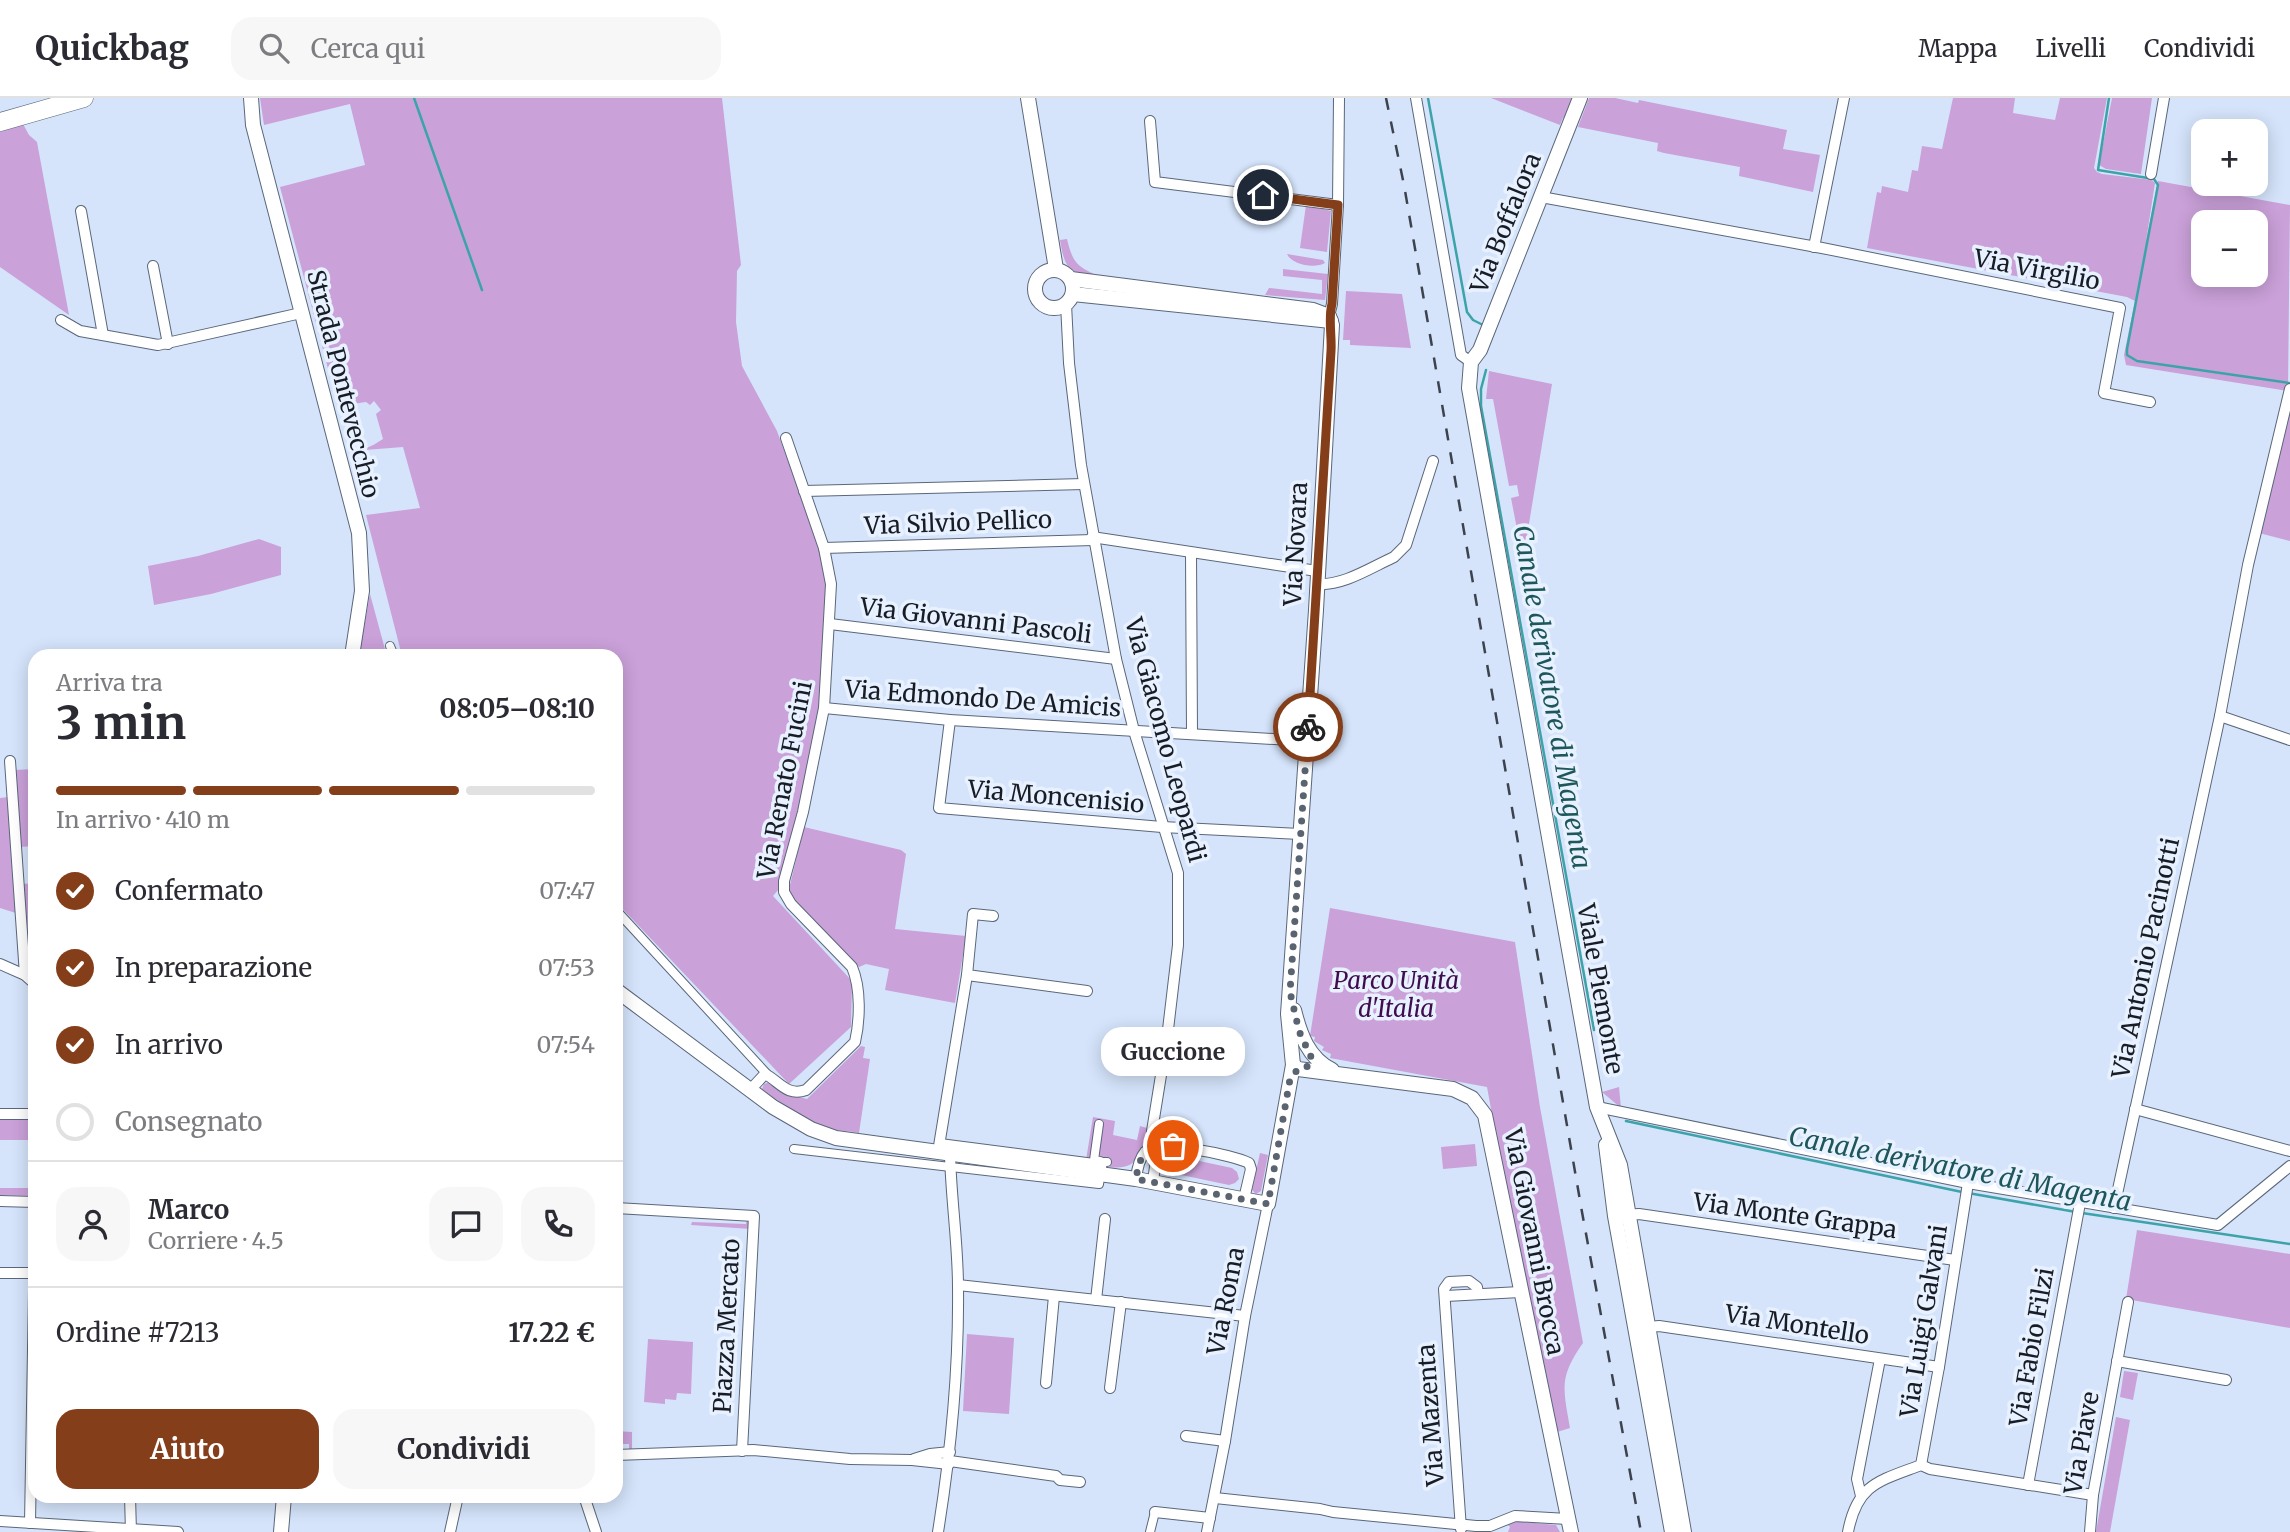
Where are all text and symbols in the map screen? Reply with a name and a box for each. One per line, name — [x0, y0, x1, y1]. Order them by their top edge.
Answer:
search box — [231, 17, 721, 80]
text: Quickbag — [35, 28, 189, 69]
icon: search — [255, 29, 293, 67]
text: Cerca qui — [311, 32, 425, 65]
text: Mappa — [1918, 33, 1997, 64]
text: Livelli — [2035, 33, 2106, 64]
text: Condividi — [2144, 33, 2255, 64]
map controls — [2191, 119, 2268, 287]
button: + — [2191, 119, 2268, 196]
street label: Via Boffalora — [1463, 148, 1548, 299]
pin — [1233, 165, 1293, 225]
icon: home — [1244, 176, 1282, 214]
button: − — [2191, 210, 2268, 287]
street label: Via Virgilio — [1971, 242, 2103, 297]
street label: Strada Pontevecchio — [300, 267, 387, 501]
street label: Via Novara — [1277, 481, 1314, 608]
street label: Via Silvio Pellico — [863, 504, 1052, 541]
water label: Canale derivatore di Magenta — [1506, 522, 1599, 871]
street label: Via Giovanni Pascoli — [857, 591, 1094, 650]
street label: Via Giacomo Leopardi — [1118, 613, 1213, 866]
text: Arriva tra — [56, 668, 162, 697]
street label: Via Edmondo De Amicis — [843, 673, 1122, 724]
street label: Via Renato Fucini — [750, 678, 819, 883]
text: 08:05–08:10 — [439, 692, 595, 725]
courier — [1273, 692, 1343, 762]
text: 3 min — [56, 694, 186, 752]
icon: bike — [1289, 708, 1327, 746]
street label: Via Moncenisio — [966, 773, 1145, 820]
text: In arrivo · 410 m — [56, 805, 230, 834]
street label: Via Antonio Pacinotti — [2105, 834, 2186, 1082]
icon: check — [56, 872, 94, 910]
text: Confermato — [115, 874, 263, 907]
text: 07:47 — [539, 876, 595, 905]
street label: Viale Piemonte — [1570, 900, 1631, 1077]
icon: check — [56, 949, 94, 987]
text: In preparazione — [115, 951, 312, 984]
text: 07:53 — [538, 953, 595, 982]
park label: Parco Unità d'Italia — [1333, 965, 1459, 1024]
icon: check — [56, 1026, 94, 1064]
callout: Guccione — [1101, 1027, 1245, 1076]
text: In arrivo — [115, 1028, 223, 1061]
text: 07:54 — [536, 1030, 595, 1059]
text: Guccione — [1121, 1037, 1225, 1066]
text: Consegnato — [115, 1105, 263, 1138]
pin — [1143, 1116, 1203, 1176]
water label: Canale derivatore di Magenta — [1786, 1119, 2134, 1218]
street label: Via Giovanni Brocca — [1497, 1125, 1572, 1358]
icon: bag — [1154, 1127, 1192, 1165]
street label: Via Monte Grappa — [1690, 1186, 1899, 1245]
button: person — [56, 1187, 130, 1261]
button: chat — [429, 1187, 503, 1261]
button: phone — [521, 1187, 595, 1261]
text: Marco — [148, 1193, 229, 1226]
street label: Via Luigi Galvani — [1893, 1222, 1954, 1421]
text: Corriere · 4.5 — [148, 1226, 284, 1255]
street label: Piazza Mercato — [706, 1238, 747, 1414]
street label: Via Roma — [1200, 1244, 1251, 1358]
street label: Via Fabio Filzi — [2002, 1265, 2061, 1430]
street label: Via Montello — [1722, 1298, 1871, 1351]
text: Ordine #7213 — [56, 1316, 220, 1349]
text: 17.22 € — [508, 1316, 595, 1349]
street label: Via Mazenta — [1410, 1343, 1451, 1488]
street label: Via Piave — [2057, 1389, 2106, 1498]
button: Aiuto — [56, 1409, 319, 1489]
button: Condividi — [333, 1409, 595, 1489]

